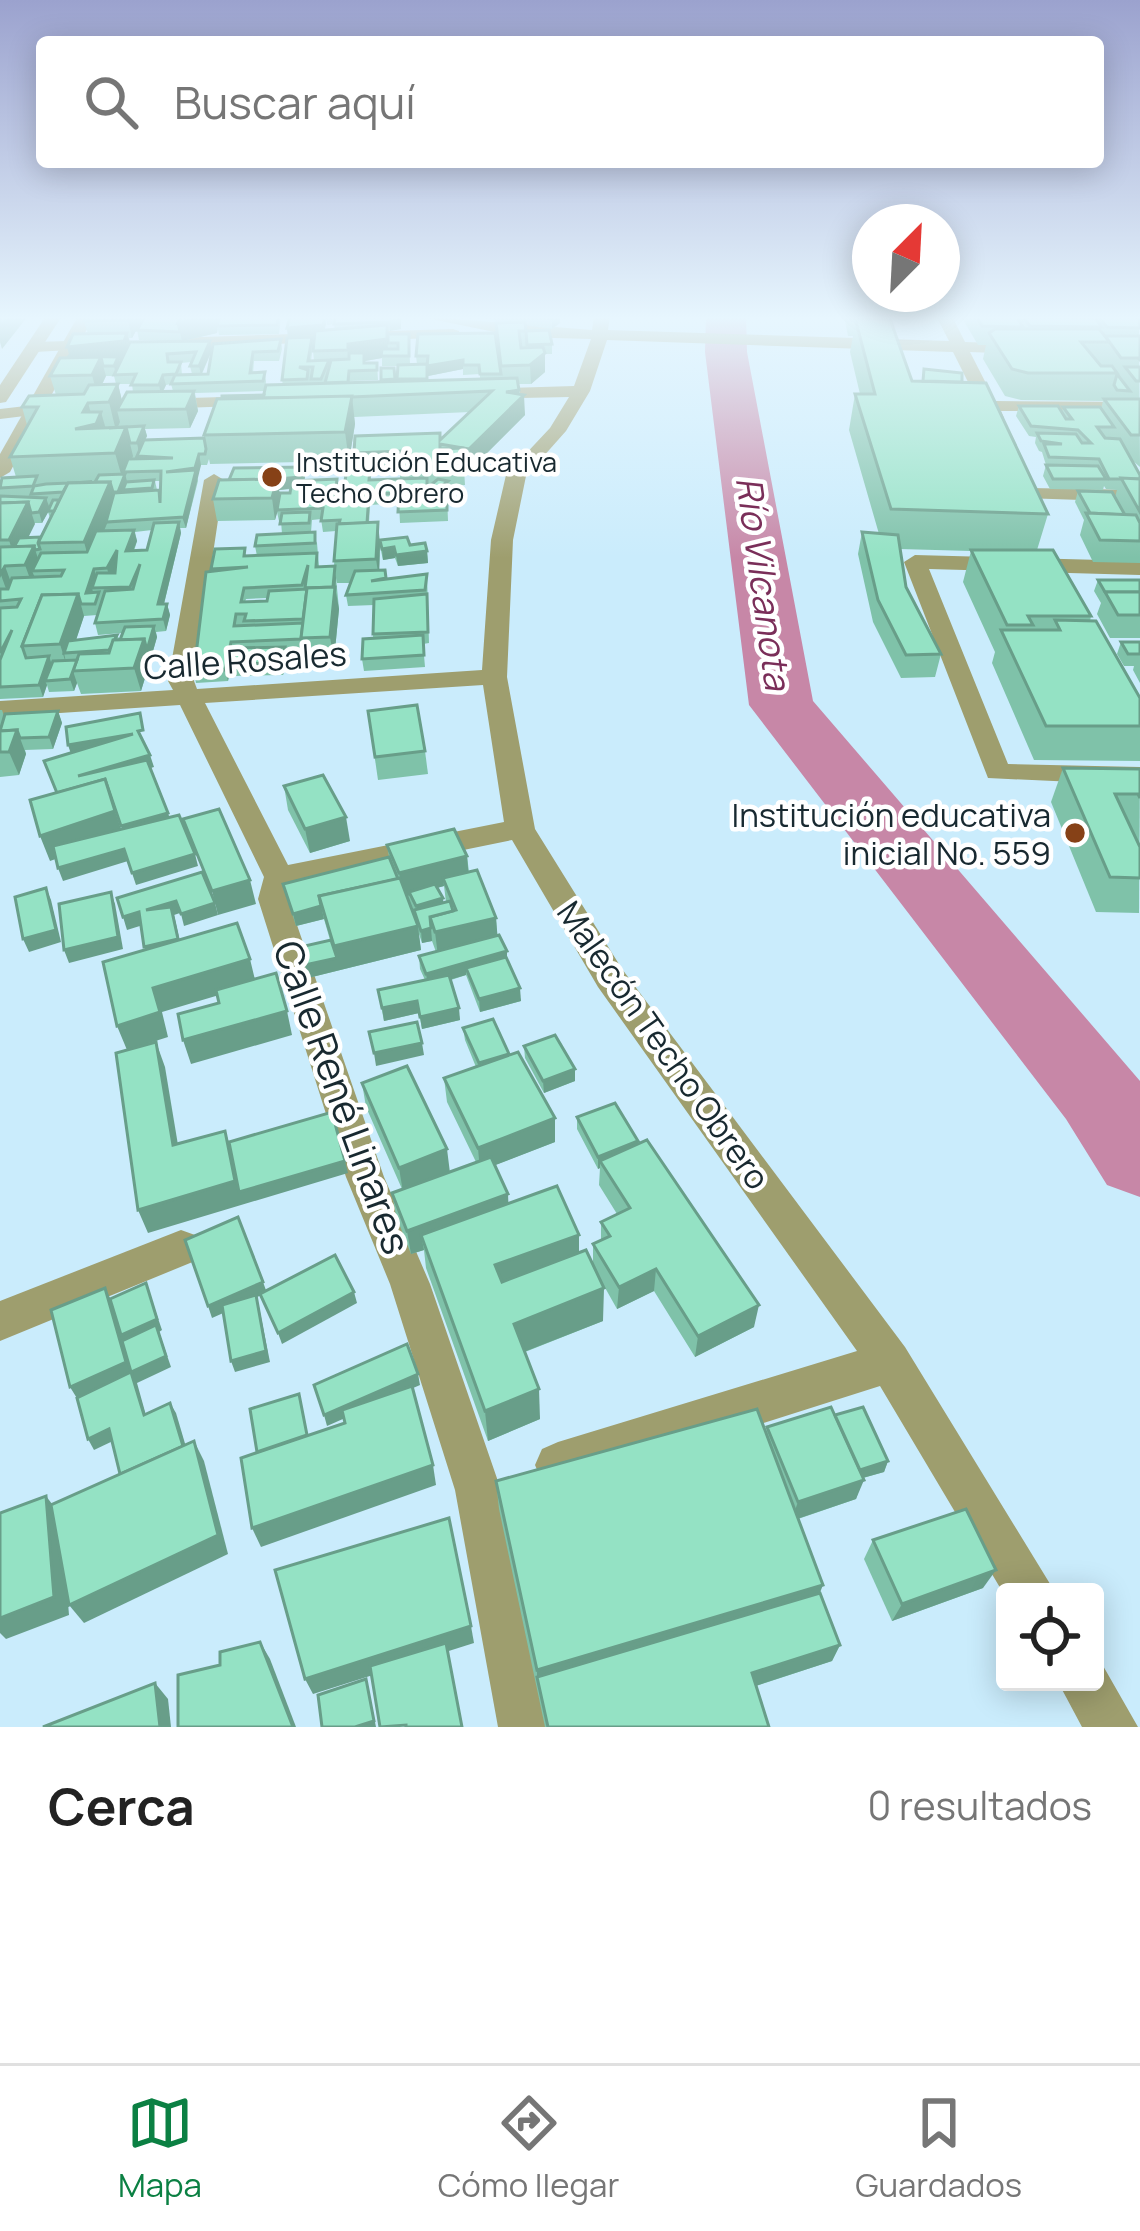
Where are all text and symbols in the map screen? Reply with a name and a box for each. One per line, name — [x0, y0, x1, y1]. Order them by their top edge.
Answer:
search box — [36, 36, 1104, 168]
icon: search — [78, 69, 144, 135]
text: Buscar aquí — [174, 71, 416, 133]
north arrow — [852, 204, 960, 312]
place label: Institución Educativa Techo Obrero — [296, 443, 557, 511]
marker: Institución Educativa Techo Obrero — [259, 464, 285, 490]
water label: Río Vilcanota — [725, 474, 803, 694]
street label: Calle Rosales — [142, 630, 348, 690]
place label: Institución educativa inicial No. 559 — [731, 792, 1051, 875]
marker: Institución educativa inicial No. 559 — [1062, 820, 1088, 846]
street label: Malecón Techo Obrero — [547, 892, 781, 1198]
street label: Calle René Linares — [261, 933, 425, 1261]
map controls — [996, 1583, 1104, 1691]
button: locate — [996, 1583, 1104, 1691]
text: Cerca — [48, 1771, 195, 1840]
text: 0 resultados — [867, 1778, 1092, 1832]
tab: Mapa — [118, 2090, 202, 2207]
tab: Cómo llegar — [438, 2090, 619, 2207]
tab: Guardados — [855, 2090, 1022, 2207]

